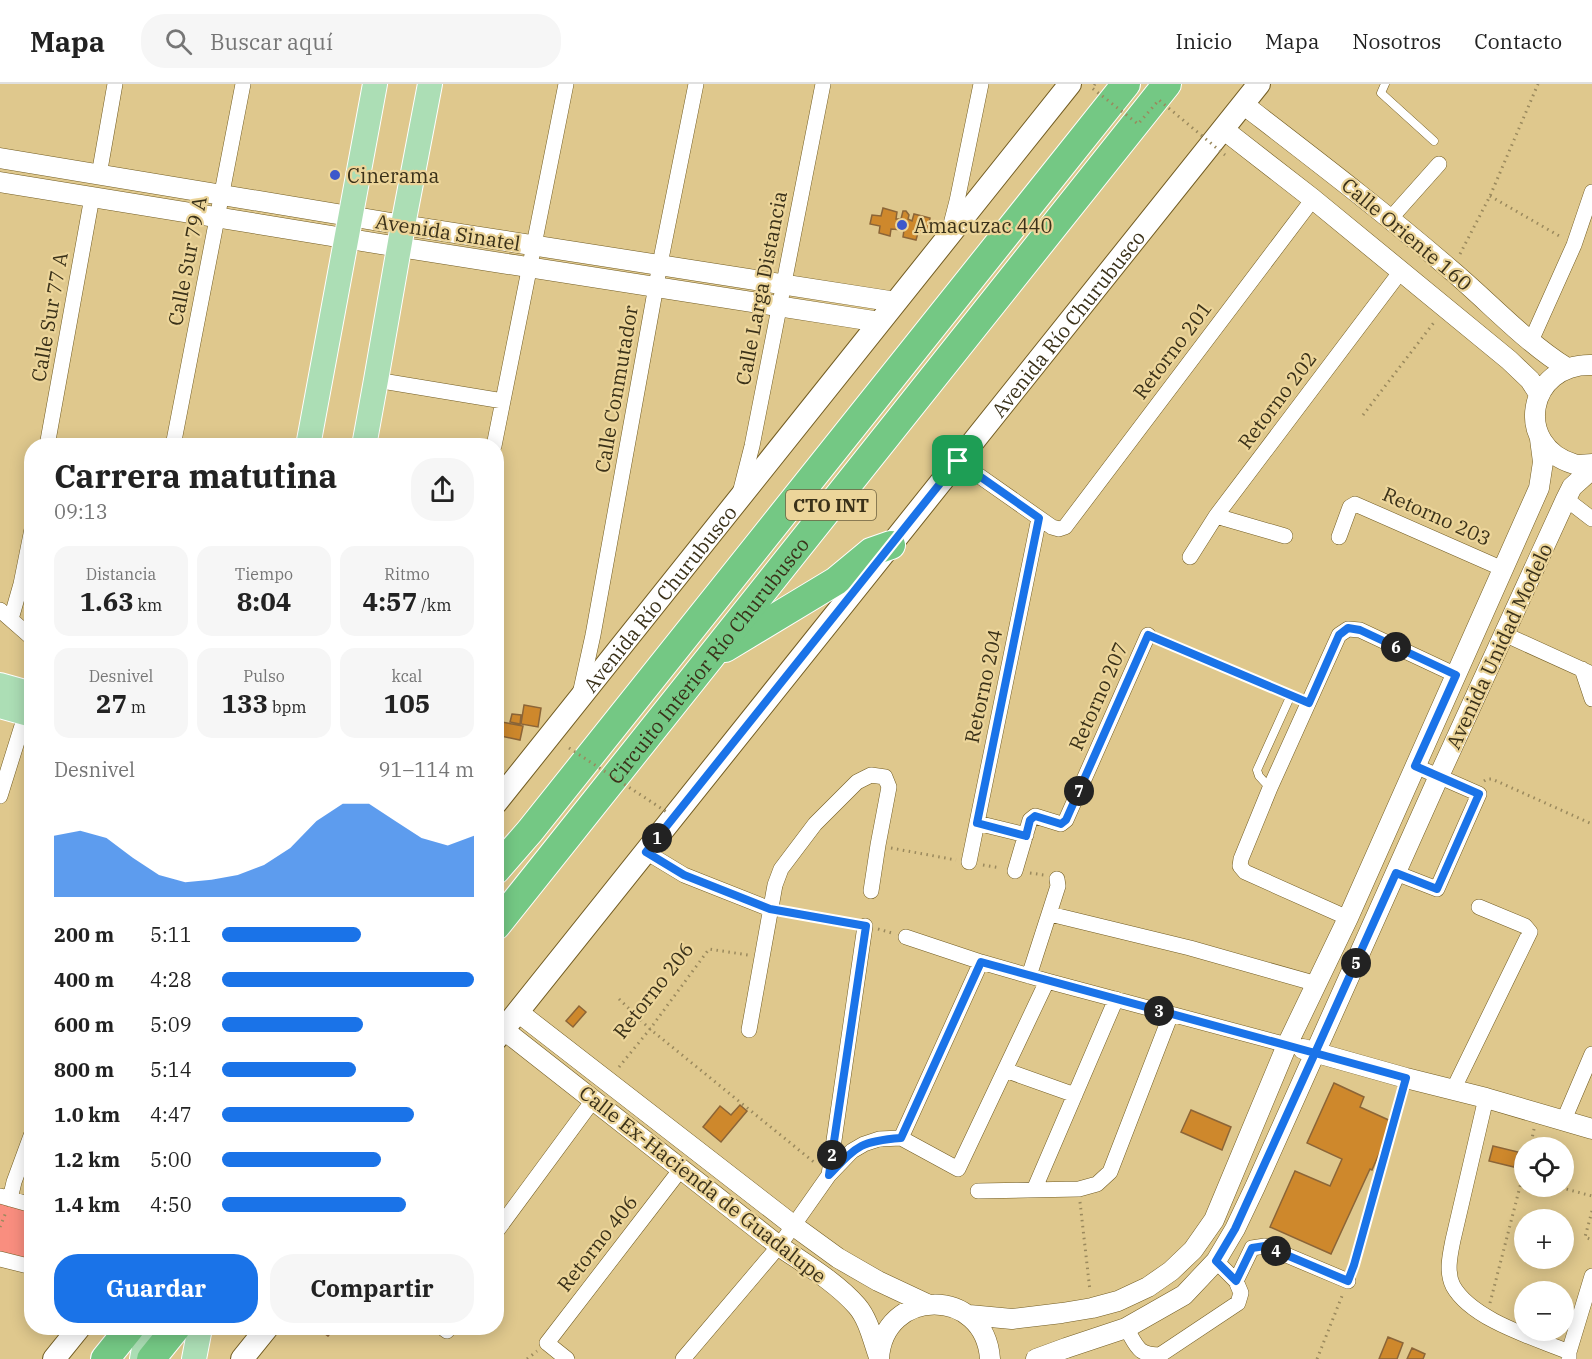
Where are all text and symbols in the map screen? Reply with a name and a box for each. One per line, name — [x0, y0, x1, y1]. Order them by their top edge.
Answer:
search box — [141, 14, 561, 68]
text: Mapa — [30, 23, 105, 60]
icon: search — [162, 25, 195, 58]
text: Buscar aquí — [210, 27, 333, 56]
text: Inicio — [1175, 27, 1232, 55]
text: Mapa — [1265, 27, 1319, 55]
text: Nosotros — [1352, 27, 1441, 55]
text: Contacto — [1474, 27, 1562, 55]
place label: Cinerama — [347, 162, 440, 189]
marker: Cinerama — [328, 168, 342, 182]
street label: Calle Oriente 160 — [1336, 171, 1478, 297]
street label: Calle Larga Distancia — [729, 188, 793, 387]
street label: Calle Sur 79 A — [161, 194, 213, 328]
street label: Avenida Sinatel — [374, 207, 522, 257]
place label: Amacuzac 440 — [914, 212, 1052, 239]
marker: Amacuzac 440 — [895, 218, 909, 232]
street label: Avenida Río Churubusco — [985, 224, 1151, 422]
street label: Calle Sur 77 A — [24, 250, 74, 384]
street label: Retorno 201 — [1126, 296, 1218, 404]
street label: Calle Conmutador — [588, 303, 644, 475]
street label: Retorno 202 — [1231, 346, 1323, 454]
pin — [932, 435, 983, 486]
icon: arrive — [941, 444, 974, 477]
text: Carrera matutina — [54, 454, 337, 497]
button: share — [411, 458, 474, 521]
street label: Retorno 203 — [1379, 480, 1495, 552]
road number: CTO INT — [786, 490, 876, 520]
text: 09:13 — [54, 498, 108, 525]
street label: Avenida Río Churubusco — [577, 499, 742, 697]
street label: Circuito Interior Río Churubusco — [601, 531, 815, 789]
street label: Avenida Unidad Modelo — [1439, 539, 1559, 753]
text: Distancia — [86, 564, 156, 584]
text: Tiempo — [235, 564, 293, 584]
text: Ritmo — [384, 564, 430, 584]
text: 1.63 — [80, 584, 134, 618]
text: 8:04 — [237, 584, 291, 618]
text: 4:57 — [363, 584, 417, 618]
text: km — [134, 595, 162, 615]
text: /km — [417, 595, 451, 615]
street label: Retorno 204 — [958, 627, 1008, 745]
pin: 6 — [1381, 632, 1411, 662]
text: 6 — [1391, 637, 1401, 657]
street label: Retorno 207 — [1062, 638, 1134, 754]
text: Desnivel — [89, 666, 153, 686]
text: Pulso — [243, 666, 285, 686]
text: kcal — [392, 666, 422, 686]
text: 27 — [96, 686, 127, 720]
text: 133 — [221, 686, 268, 720]
text: 105 — [384, 686, 430, 720]
text: m — [127, 697, 146, 717]
text: bpm — [268, 697, 307, 717]
text: Desnivel — [54, 756, 135, 783]
text: 91–114 m — [379, 756, 474, 783]
pin: 7 — [1064, 776, 1094, 806]
text: 7 — [1074, 781, 1084, 801]
pin: 1 — [642, 823, 672, 853]
text: 1 — [652, 828, 662, 848]
text: 200 m — [54, 921, 114, 948]
text: 5:11 — [150, 921, 192, 948]
street label: Retorno 206 — [607, 936, 699, 1044]
pin: 5 — [1341, 948, 1371, 978]
text: 5 — [1351, 953, 1361, 973]
text: 400 m — [54, 966, 114, 993]
text: 4:28 — [150, 966, 192, 993]
pin: 3 — [1144, 996, 1174, 1026]
text: 3 — [1154, 1001, 1164, 1021]
text: 600 m — [54, 1011, 114, 1038]
text: 5:09 — [150, 1011, 192, 1038]
text: 800 m — [54, 1056, 114, 1083]
text: 5:14 — [150, 1056, 192, 1083]
street label: Calle Ex-Hacienda de Guadalupe — [574, 1079, 832, 1289]
text: 1.0 km — [54, 1101, 120, 1128]
text: 4:47 — [150, 1101, 192, 1128]
map controls — [1514, 1137, 1574, 1341]
button: locate — [1514, 1137, 1574, 1197]
pin: 2 — [817, 1140, 847, 1170]
text: 2 — [827, 1145, 837, 1165]
text: 1.2 km — [54, 1146, 120, 1173]
text: 5:00 — [150, 1146, 192, 1173]
street label: Retorno 406 — [551, 1189, 643, 1297]
text: 1.4 km — [54, 1191, 120, 1218]
text: 4:50 — [150, 1191, 192, 1218]
button: + — [1514, 1209, 1574, 1269]
pin: 4 — [1261, 1236, 1291, 1266]
text: 4 — [1271, 1241, 1281, 1261]
button: Guardar — [54, 1254, 258, 1323]
button: Compartir — [270, 1254, 474, 1323]
button: − — [1514, 1281, 1574, 1341]

